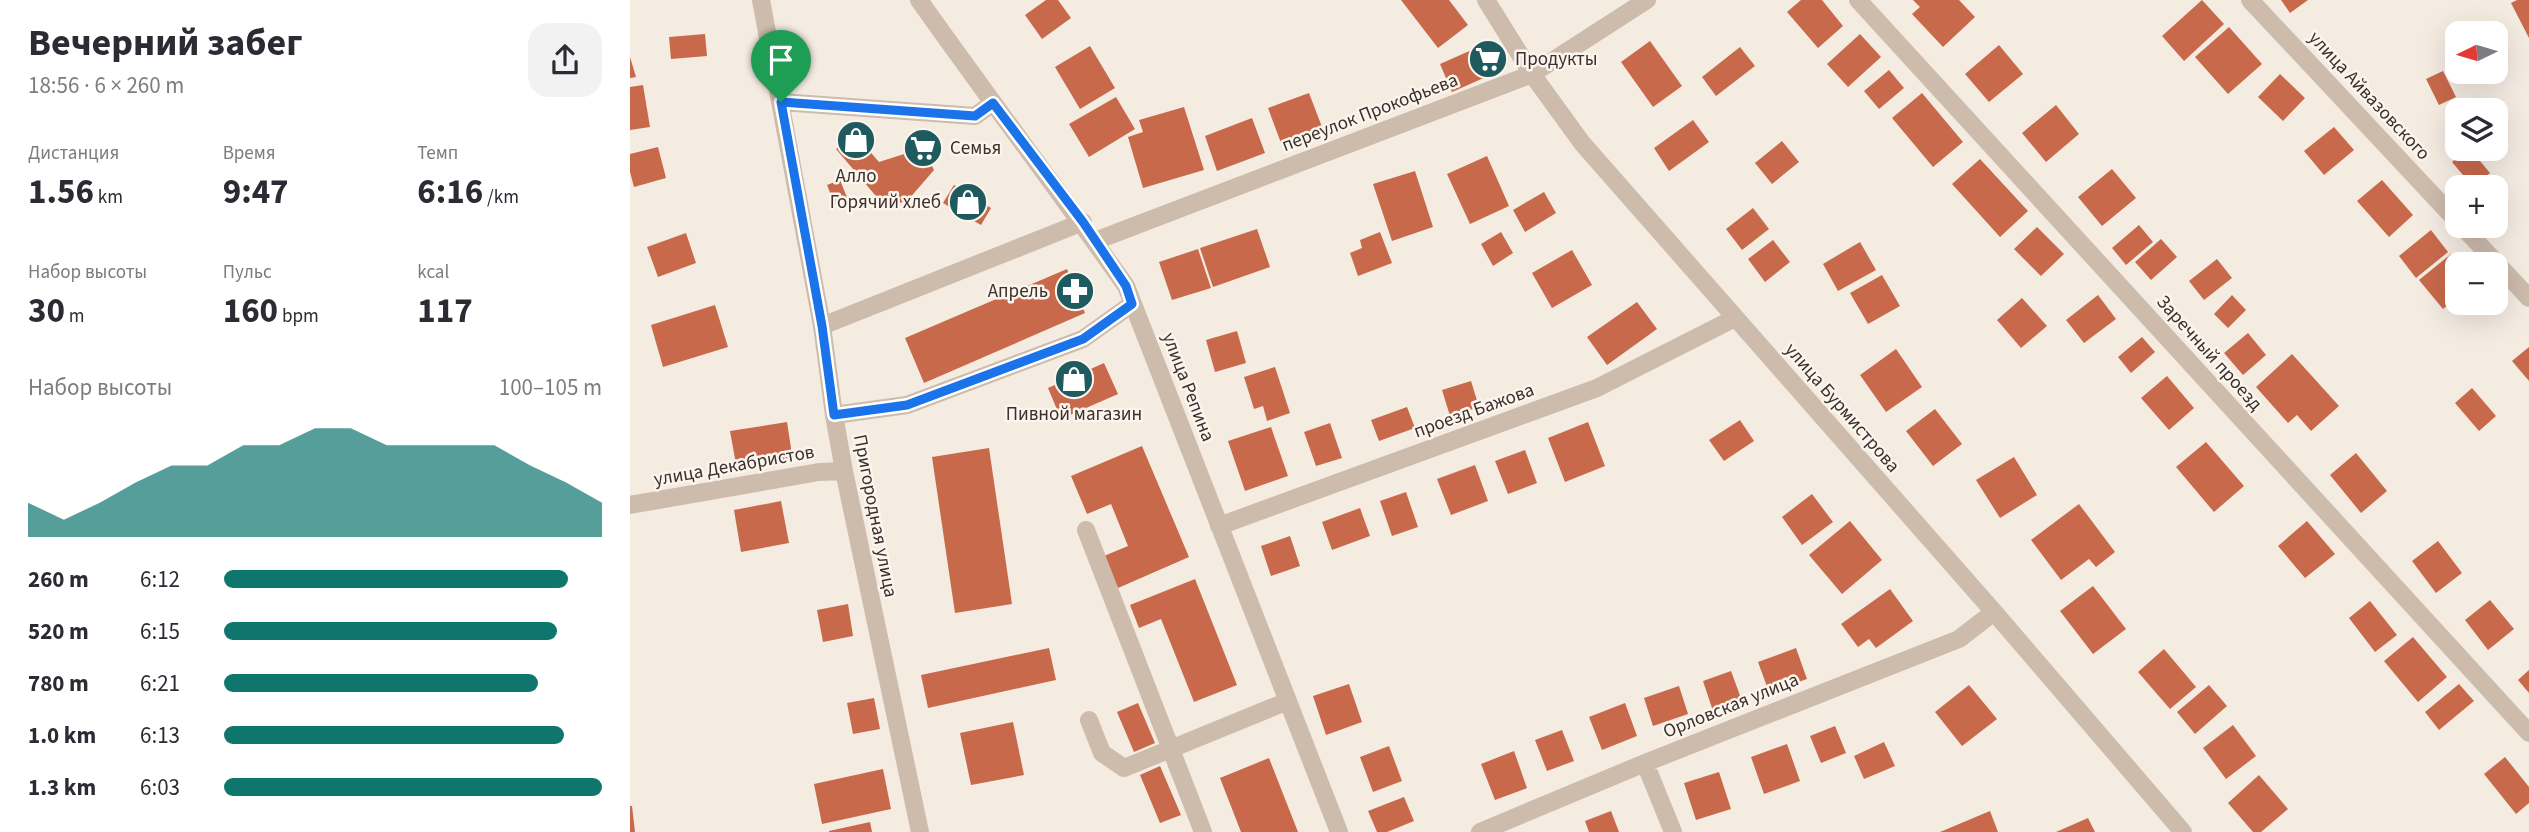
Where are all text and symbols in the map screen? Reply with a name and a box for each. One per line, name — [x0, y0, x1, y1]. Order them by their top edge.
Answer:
text: Вечерний забег — [28, 16, 303, 70]
north arrow — [2445, 21, 2508, 84]
map controls — [2445, 21, 2508, 315]
button: share — [528, 23, 602, 97]
street label: улица Айвазовского — [2302, 25, 2436, 167]
pin — [751, 30, 811, 102]
supermarket icon: Продукты — [1467, 38, 1509, 80]
icon: arrive — [762, 41, 800, 79]
place label: Продукты — [1515, 46, 1598, 73]
street label: переулок Прокофьева — [1278, 67, 1462, 159]
text: 18:56 · 6 × 260 m — [28, 69, 184, 102]
button: layers — [2445, 98, 2508, 161]
shop icon: Алло — [835, 119, 877, 161]
supermarket icon: Семья — [902, 127, 944, 169]
place label: Семья — [950, 135, 1001, 162]
text: Дистанция — [28, 140, 119, 167]
text: Время — [223, 140, 276, 167]
text: Темп — [417, 140, 458, 167]
place label: Алло — [835, 163, 877, 190]
text: 1.56 — [28, 167, 94, 217]
text: 9:47 — [223, 167, 289, 217]
text: 6:16 — [417, 167, 483, 217]
button: + — [2445, 175, 2508, 238]
shop icon: Горячий хлеб — [947, 181, 989, 223]
text: km — [94, 184, 123, 211]
text: /km — [483, 184, 519, 211]
place label: Горячий хлеб — [830, 189, 941, 216]
button: − — [2445, 252, 2508, 315]
text: Набор высоты — [28, 259, 147, 286]
text: Пульс — [223, 259, 272, 286]
text: kcal — [417, 259, 449, 286]
pharmacy icon: Апрель — [1054, 270, 1096, 312]
place label: Апрель — [988, 278, 1048, 305]
text: 30 — [28, 286, 65, 336]
text: 160 — [223, 286, 278, 336]
text: 117 — [417, 286, 473, 336]
street label: Заречный проезд — [2150, 289, 2268, 417]
text: m — [65, 303, 85, 330]
text: bpm — [278, 303, 319, 330]
street label: улица Репина — [1155, 329, 1221, 445]
street label: улица Бурмистрова — [1778, 337, 1906, 479]
shop icon: Пивной магазин — [1053, 358, 1095, 400]
text: Набор высоты — [28, 371, 172, 404]
text: 100–105 m — [499, 371, 602, 404]
street label: проезд Бажова — [1410, 377, 1538, 445]
place label: Пивной магазин — [1006, 401, 1142, 428]
street label: Пригородная улица — [846, 432, 904, 600]
street label: улица Декабристов — [652, 439, 816, 493]
text: 260 m — [28, 563, 89, 596]
text: 6:12 — [140, 563, 180, 596]
text: 520 m — [28, 615, 89, 648]
text: 6:15 — [140, 615, 180, 648]
text: 780 m — [28, 667, 89, 700]
text: 6:21 — [140, 667, 180, 700]
street label: Орловская улица — [1659, 667, 1803, 745]
text: 1.0 km — [28, 719, 96, 752]
text: 6:13 — [140, 719, 180, 752]
text: 1.3 km — [28, 771, 96, 804]
text: 6:03 — [140, 771, 180, 804]

